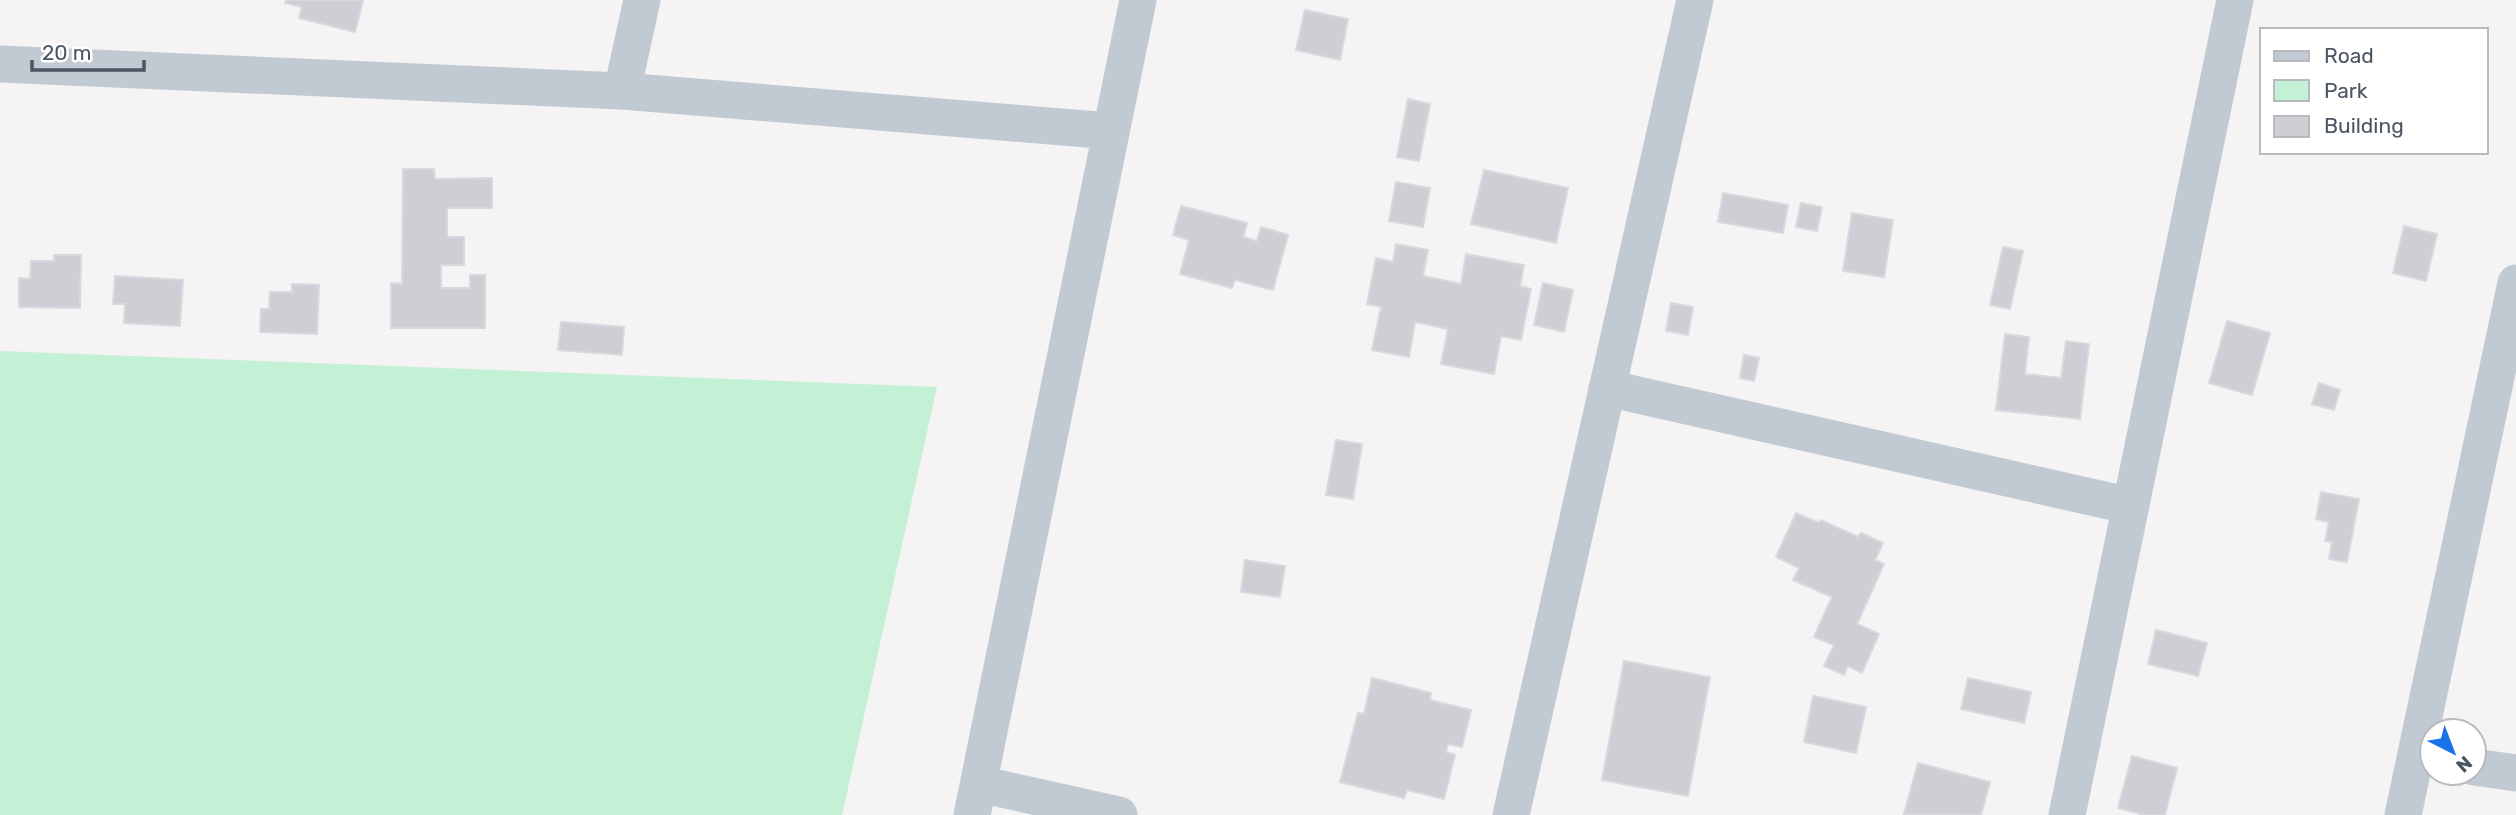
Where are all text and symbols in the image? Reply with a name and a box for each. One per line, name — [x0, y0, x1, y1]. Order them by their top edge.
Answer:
scale bar — [32, 28, 144, 72]
legend — [2260, 28, 2488, 154]
text: 20 m — [42, 40, 91, 65]
text: Road — [2324, 43, 2374, 68]
text: Park — [2324, 78, 2368, 103]
text: Building — [2324, 113, 2404, 138]
north arrow — [2418, 717, 2488, 787]
text: N — [2451, 751, 2477, 777]

